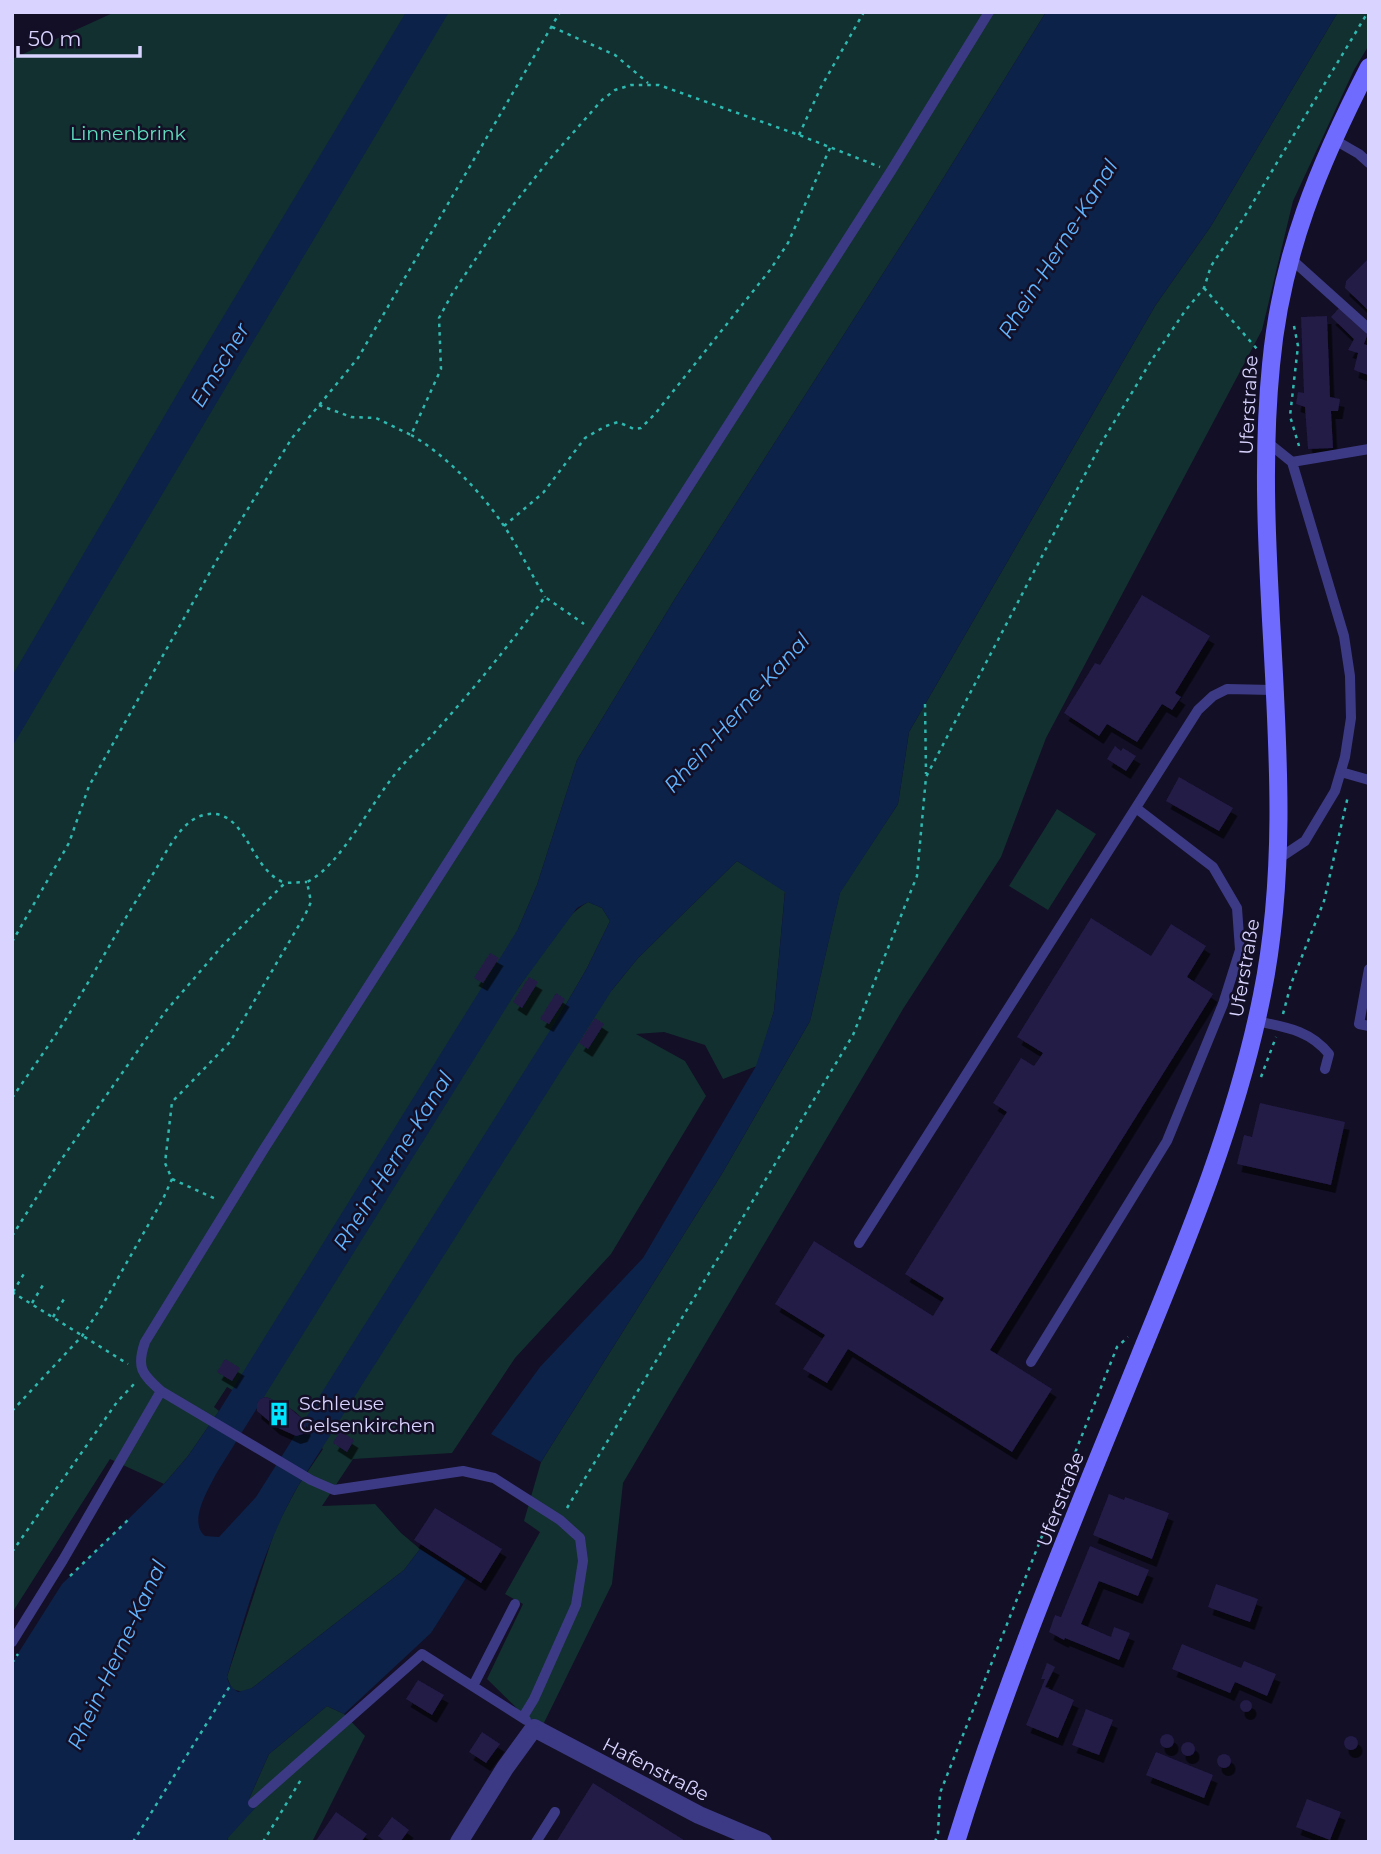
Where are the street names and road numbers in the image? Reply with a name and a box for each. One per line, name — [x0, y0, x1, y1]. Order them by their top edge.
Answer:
street label: Uferstraße — [1234, 355, 1263, 455]
street label: Uferstraße — [1225, 917, 1264, 1019]
street label: Uferstraße — [1032, 1449, 1089, 1550]
street label: Hafenstraße — [599, 1733, 713, 1806]

